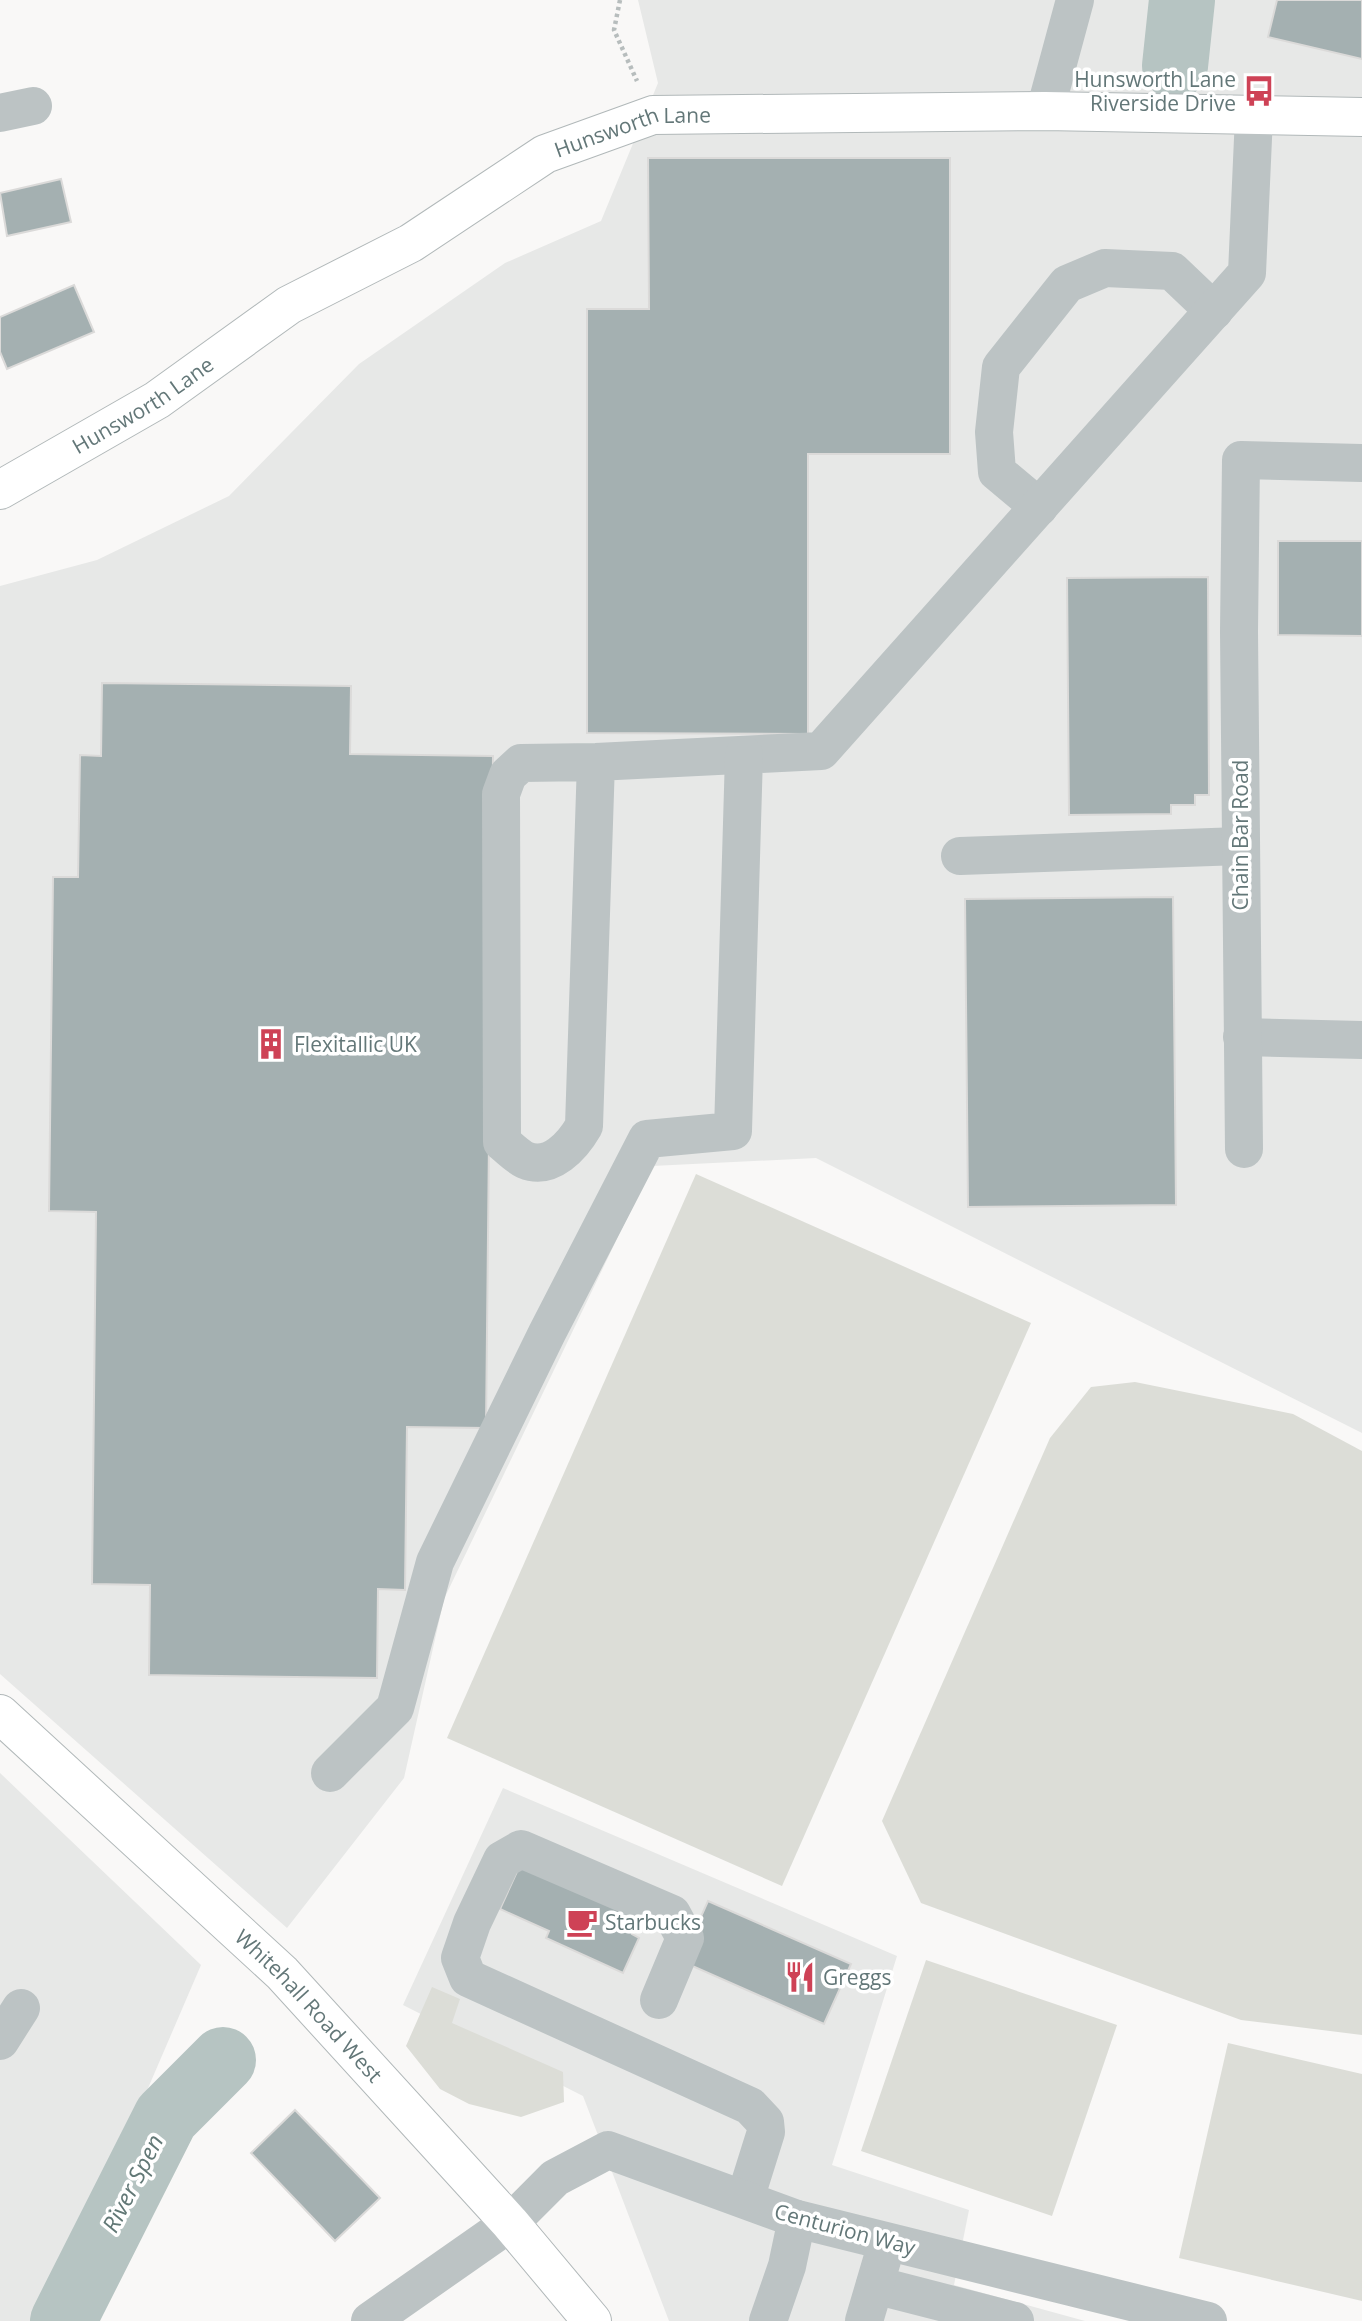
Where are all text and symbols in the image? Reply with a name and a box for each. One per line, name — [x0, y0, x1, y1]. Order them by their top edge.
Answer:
place label: Hunsworth Lane Riverside Drive — [1074, 65, 1236, 117]
bus stop icon: Hunsworth Lane Riverside Drive — [1242, 74, 1276, 108]
street label: Hunsworth Lane — [550, 100, 711, 164]
street label: Hunsworth Lane — [67, 350, 219, 460]
street label: Chain Bar Road — [1226, 760, 1254, 910]
building icon: Flexitallic UK — [254, 1027, 288, 1061]
place label: Flexitallic UK — [294, 1030, 417, 1058]
cafe icon: Starbucks — [565, 1905, 599, 1939]
place label: Starbucks — [605, 1908, 701, 1936]
street label: Whitehall Road West — [229, 1923, 389, 2088]
restaurant icon: Greggs — [783, 1960, 817, 1994]
place label: Greggs — [823, 1963, 891, 1991]
water label: River Spen — [94, 2129, 170, 2237]
street label: Centurion Way — [771, 2197, 919, 2261]

